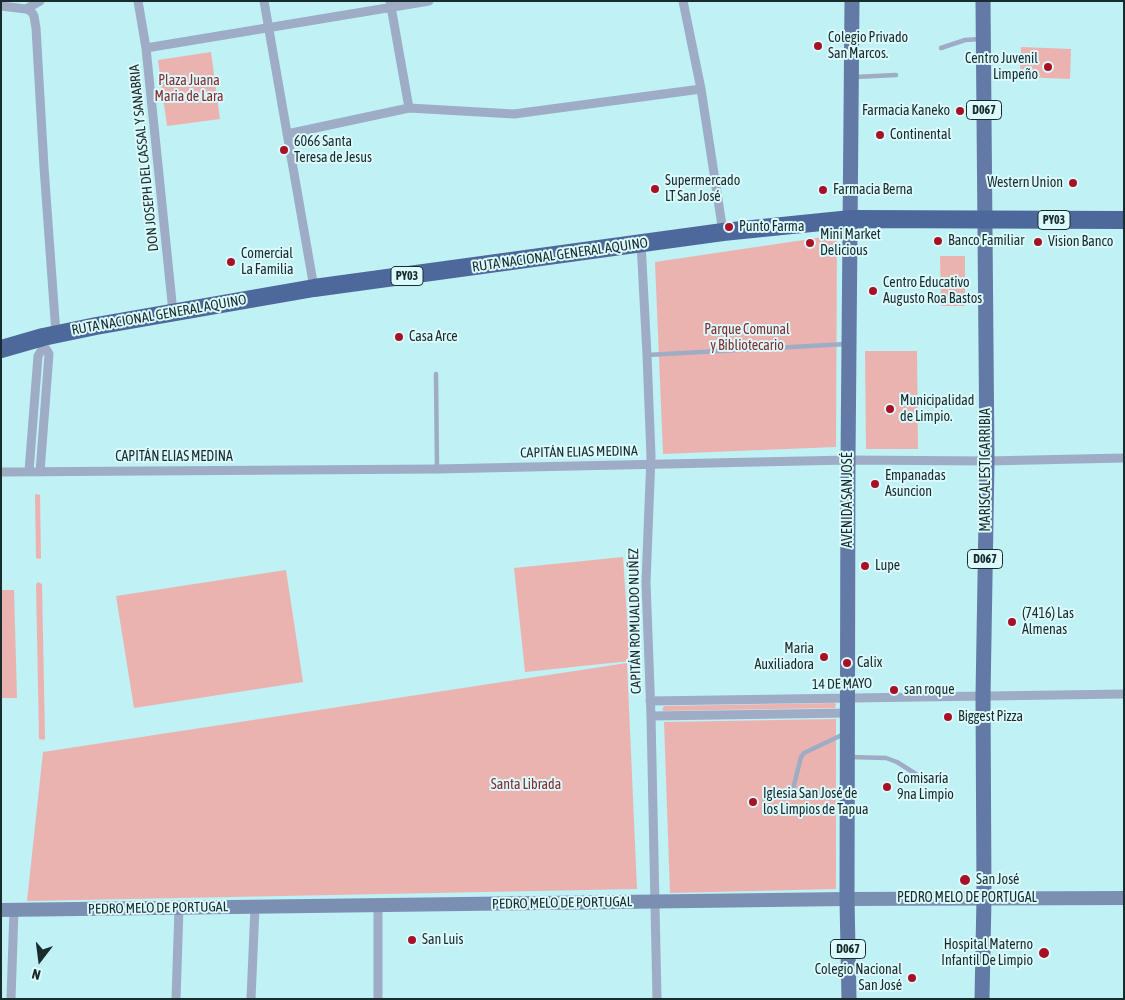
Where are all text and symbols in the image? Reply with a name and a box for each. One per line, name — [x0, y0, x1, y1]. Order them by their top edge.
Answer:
place label: Colegio Privado San Marcos. — [828, 30, 908, 62]
marker: Colegio Privado San Marcos. — [812, 40, 824, 52]
place label: Centro Juvenil Limpeño — [965, 51, 1038, 84]
marker: Centro Juvenil Limpeño — [1042, 61, 1054, 73]
street label: DON JOSEPH DEL CASSAL Y SANABRIA — [126, 64, 162, 252]
park label: Plaza Juana Maria de Lara — [155, 73, 223, 105]
road number: D067 — [966, 100, 1002, 120]
place label: Farmacia Kaneko — [862, 103, 950, 119]
marker: Farmacia Kaneko — [954, 105, 966, 117]
place label: Continental — [890, 127, 951, 143]
marker: Continental — [874, 129, 886, 141]
place label: 6066 Santa Teresa de Jesus — [294, 134, 372, 166]
marker: 6066 Santa Teresa de Jesus — [278, 144, 290, 156]
place label: Supermercado LT San José — [665, 173, 740, 206]
place label: Western Union — [987, 175, 1063, 191]
marker: Western Union — [1067, 177, 1079, 189]
place label: Farmacia Berna — [833, 182, 913, 198]
marker: Supermercado LT San José — [649, 183, 661, 195]
marker: Farmacia Berna — [817, 184, 829, 196]
road number: PY03 — [1038, 210, 1070, 230]
place label: Punto Farma — [739, 219, 804, 235]
marker: Punto Farma — [723, 221, 735, 233]
place label: Mini Market Delicious — [820, 227, 881, 260]
place label: Banco Familiar — [948, 233, 1024, 249]
street label: RUTA NACIONAL GENERAL AQUINO — [471, 234, 649, 276]
place label: Vision Banco — [1048, 234, 1113, 250]
marker: Banco Familiar — [932, 235, 944, 247]
marker: Vision Banco — [1032, 236, 1044, 248]
marker: Mini Market Delicious — [804, 237, 816, 249]
place label: Comercial La Familia — [241, 246, 293, 278]
marker: Comercial La Familia — [225, 256, 237, 268]
road number: PY03 — [391, 266, 423, 286]
place label: Centro Educativo Augusto Roa Bastos — [883, 275, 982, 308]
marker: Centro Educativo Augusto Roa Bastos — [867, 285, 879, 297]
street label: RUTA NACIONAL GENERAL AQUINO — [70, 291, 248, 339]
park label: Parque Comunal y Bibliotecario — [704, 322, 790, 354]
place label: Casa Arce — [409, 329, 458, 345]
marker: Casa Arce — [393, 331, 405, 343]
place label: Municipalidad de Limpio. — [900, 393, 974, 426]
marker: Municipalidad de Limpio. — [884, 403, 896, 415]
street label: MARISCAL ESTIGARRIBIA — [978, 408, 994, 532]
street label: CAPITÁN ELIAS MEDINA — [520, 443, 638, 461]
street label: CAPITÁN ELIAS MEDINA — [115, 449, 233, 465]
street label: AVENIDA SAN JOSÉ — [840, 452, 856, 548]
place label: Empanadas Asuncion — [885, 468, 946, 501]
marker: Empanadas Asuncion — [869, 478, 881, 490]
street label: CAPITÁN ROMUALDO NUÑEZ — [625, 548, 645, 694]
road number: D067 — [968, 550, 1002, 568]
place label: Lupe — [875, 558, 900, 574]
marker: Lupe — [859, 560, 871, 572]
place label: (7416) Las Almenas — [1022, 606, 1074, 638]
marker: (7416) Las Almenas — [1006, 616, 1018, 628]
place label: Maria Auxiliadora — [754, 641, 814, 674]
marker: Maria Auxiliadora — [818, 651, 830, 663]
place label: Calix — [857, 655, 882, 671]
marker: Calix — [841, 657, 853, 669]
street label: 14 DE MAYO — [812, 675, 872, 693]
place label: san roque — [904, 682, 955, 698]
marker: san roque — [888, 684, 900, 696]
place label: Biggest Pizza — [958, 709, 1023, 725]
marker: Biggest Pizza — [942, 711, 954, 723]
place label: Comisaría 9na Limpio — [897, 771, 954, 804]
park label: Santa Librada — [491, 777, 561, 793]
marker: Comisaría 9na Limpio — [881, 781, 893, 793]
place label: Iglesia San José de los Limpios de Tapua — [763, 786, 869, 819]
marker: Iglesia San José de los Limpios de Tapua — [747, 796, 759, 808]
place label: San José — [976, 872, 1019, 888]
marker: San José — [958, 873, 972, 887]
street label: PEDRO MELO DE PORTUGAL — [897, 890, 1037, 906]
street label: PEDRO MELO DE PORTUGAL — [492, 893, 632, 913]
street label: PEDRO MELO DE PORTUGAL — [88, 898, 228, 918]
place label: San Luis — [422, 932, 463, 948]
marker: San Luis — [406, 934, 418, 946]
north arrow — [15, 935, 65, 985]
place label: Hospital Materno Infantil De Limpio — [941, 937, 1033, 970]
road number: D067 — [830, 940, 866, 959]
marker: Hospital Materno Infantil De Limpio — [1037, 946, 1051, 960]
place label: Colegio Nacional San José — [815, 962, 902, 994]
text: N — [30, 966, 42, 983]
marker: Colegio Nacional San José — [906, 972, 918, 984]

